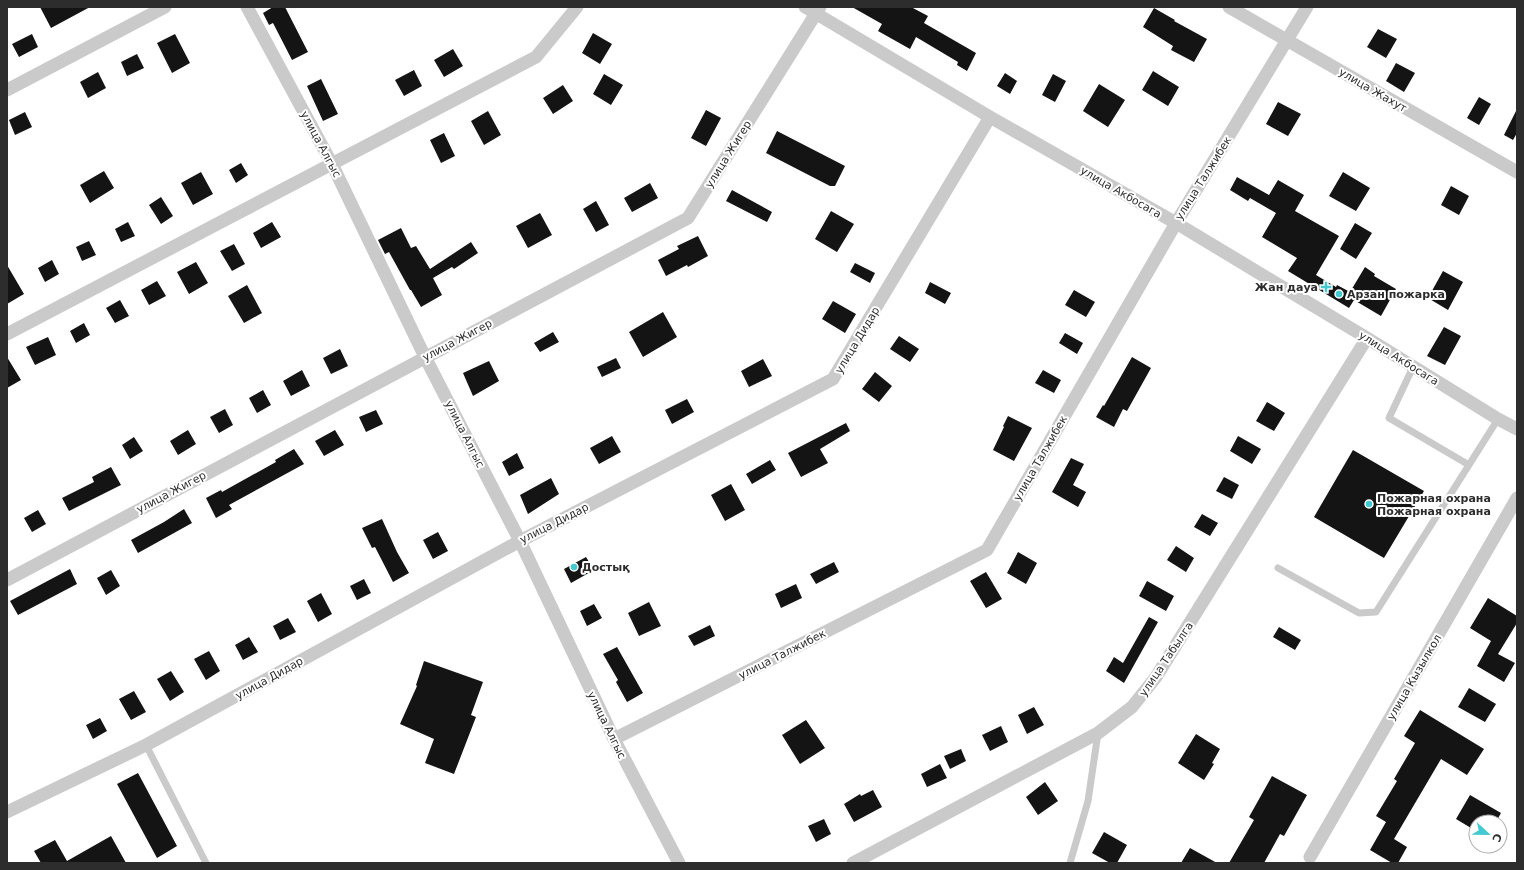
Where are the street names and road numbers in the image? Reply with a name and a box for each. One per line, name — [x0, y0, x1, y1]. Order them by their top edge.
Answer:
street label: улица Жахут — [1336, 66, 1410, 115]
street label: улица Алгыс — [298, 109, 344, 180]
street label: улица Жигер — [703, 118, 754, 190]
street label: улица Талжибек — [1172, 134, 1235, 222]
street label: улица Акбосага — [1078, 164, 1164, 221]
street label: улица Дидар — [832, 305, 882, 376]
street label: улица Жигер — [420, 317, 494, 364]
street label: улица Акбосага — [1357, 329, 1441, 388]
street label: улица Алгыс — [442, 399, 487, 470]
street label: улица Талжибек — [1011, 413, 1070, 503]
street label: улица Жигер — [134, 469, 208, 516]
street label: улица Дидар — [518, 501, 591, 546]
street label: улица Табылга — [1137, 620, 1196, 699]
street label: улица Талжибек — [736, 627, 828, 682]
street label: улица Кызылкол — [1385, 632, 1444, 722]
street label: улица Дидар — [233, 654, 305, 702]
street label: улица Алгыс — [585, 689, 628, 761]

